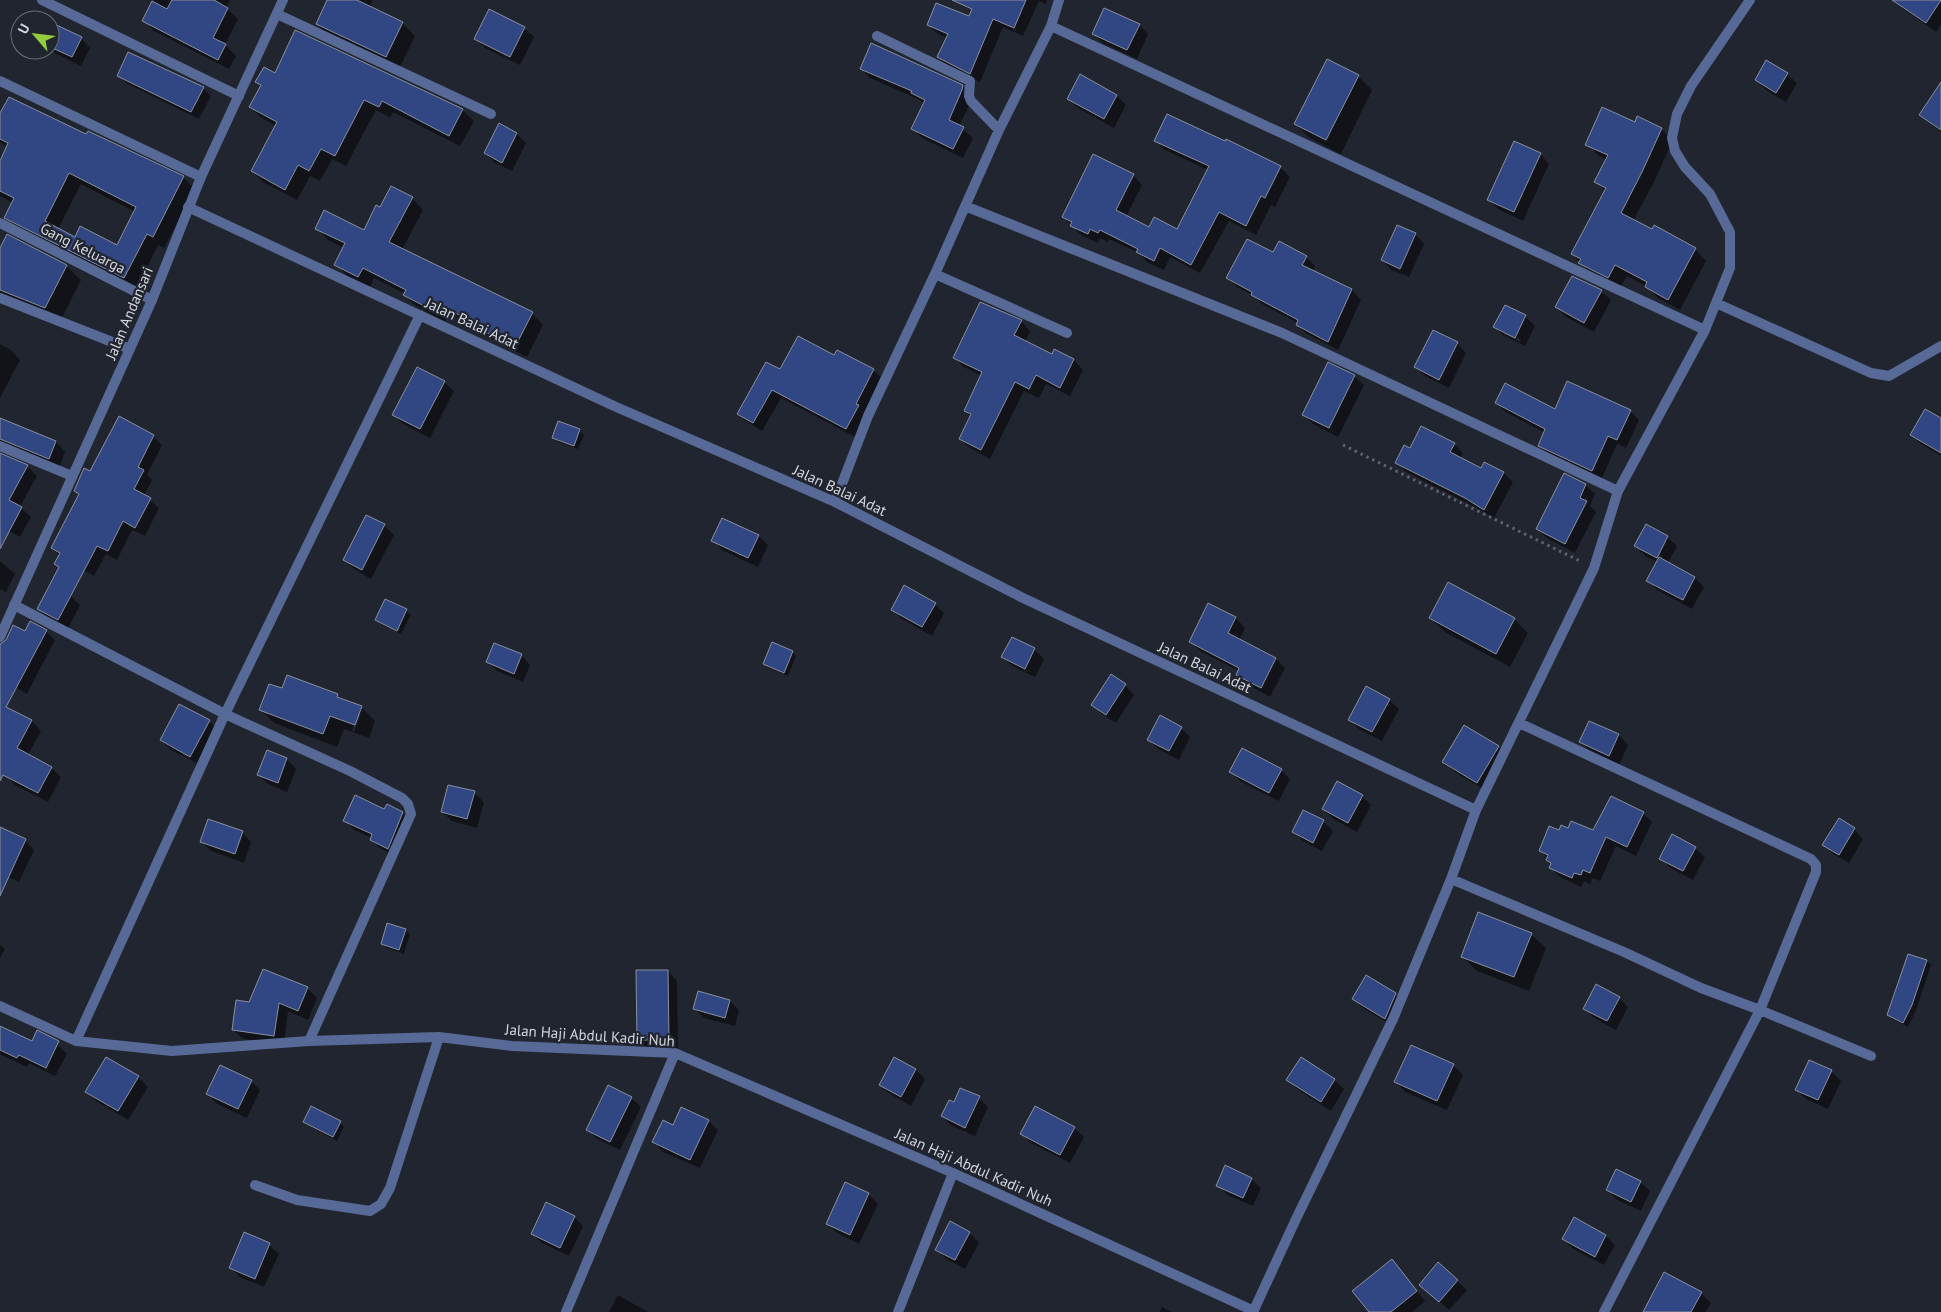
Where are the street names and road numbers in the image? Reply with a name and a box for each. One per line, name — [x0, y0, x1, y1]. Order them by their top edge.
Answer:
street label: Gang Keluarga — [37, 218, 129, 278]
street label: Jalan Andansari — [101, 264, 157, 363]
street label: Jalan Balai Adat — [421, 293, 522, 353]
street label: Jalan Balai Adat — [789, 460, 890, 520]
street label: Jalan Balai Adat — [1154, 637, 1255, 697]
street label: Jalan Haji Abdul Kadir Nuh — [504, 1020, 675, 1050]
street label: Jalan Haji Abdul Kadir Nuh — [892, 1123, 1056, 1210]

